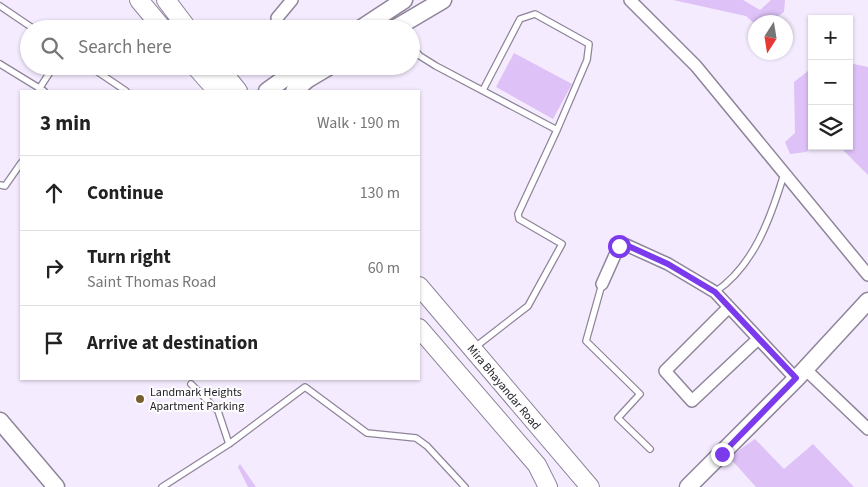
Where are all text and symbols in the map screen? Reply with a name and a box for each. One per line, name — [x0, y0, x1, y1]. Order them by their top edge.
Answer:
north arrow — [748, 15, 793, 60]
map controls — [808, 15, 853, 150]
button: + — [808, 15, 853, 60]
search box — [20, 20, 420, 75]
icon: search — [38, 34, 66, 62]
text: Search here — [78, 34, 172, 61]
button: − — [808, 60, 853, 105]
button: layers — [808, 105, 853, 150]
text: 3 min — [40, 108, 91, 138]
text: Walk · 190 m — [317, 112, 400, 134]
icon: ahead — [40, 179, 68, 207]
text: Continue — [87, 180, 164, 207]
text: 130 m — [360, 182, 400, 204]
route start — [608, 235, 631, 258]
text: Turn right — [87, 244, 171, 271]
icon: right — [40, 254, 68, 282]
text: 60 m — [368, 257, 400, 279]
text: Saint Thomas Road — [87, 271, 216, 293]
icon: arrive — [40, 329, 68, 357]
text: Arrive at destination — [87, 330, 258, 357]
street label: Mira Bhayandar Road — [463, 341, 544, 434]
place label: Landmark Heights Apartment Parking — [150, 384, 244, 415]
marker: Landmark Heights Apartment Parking — [134, 393, 146, 405]
route end — [711, 443, 734, 466]

